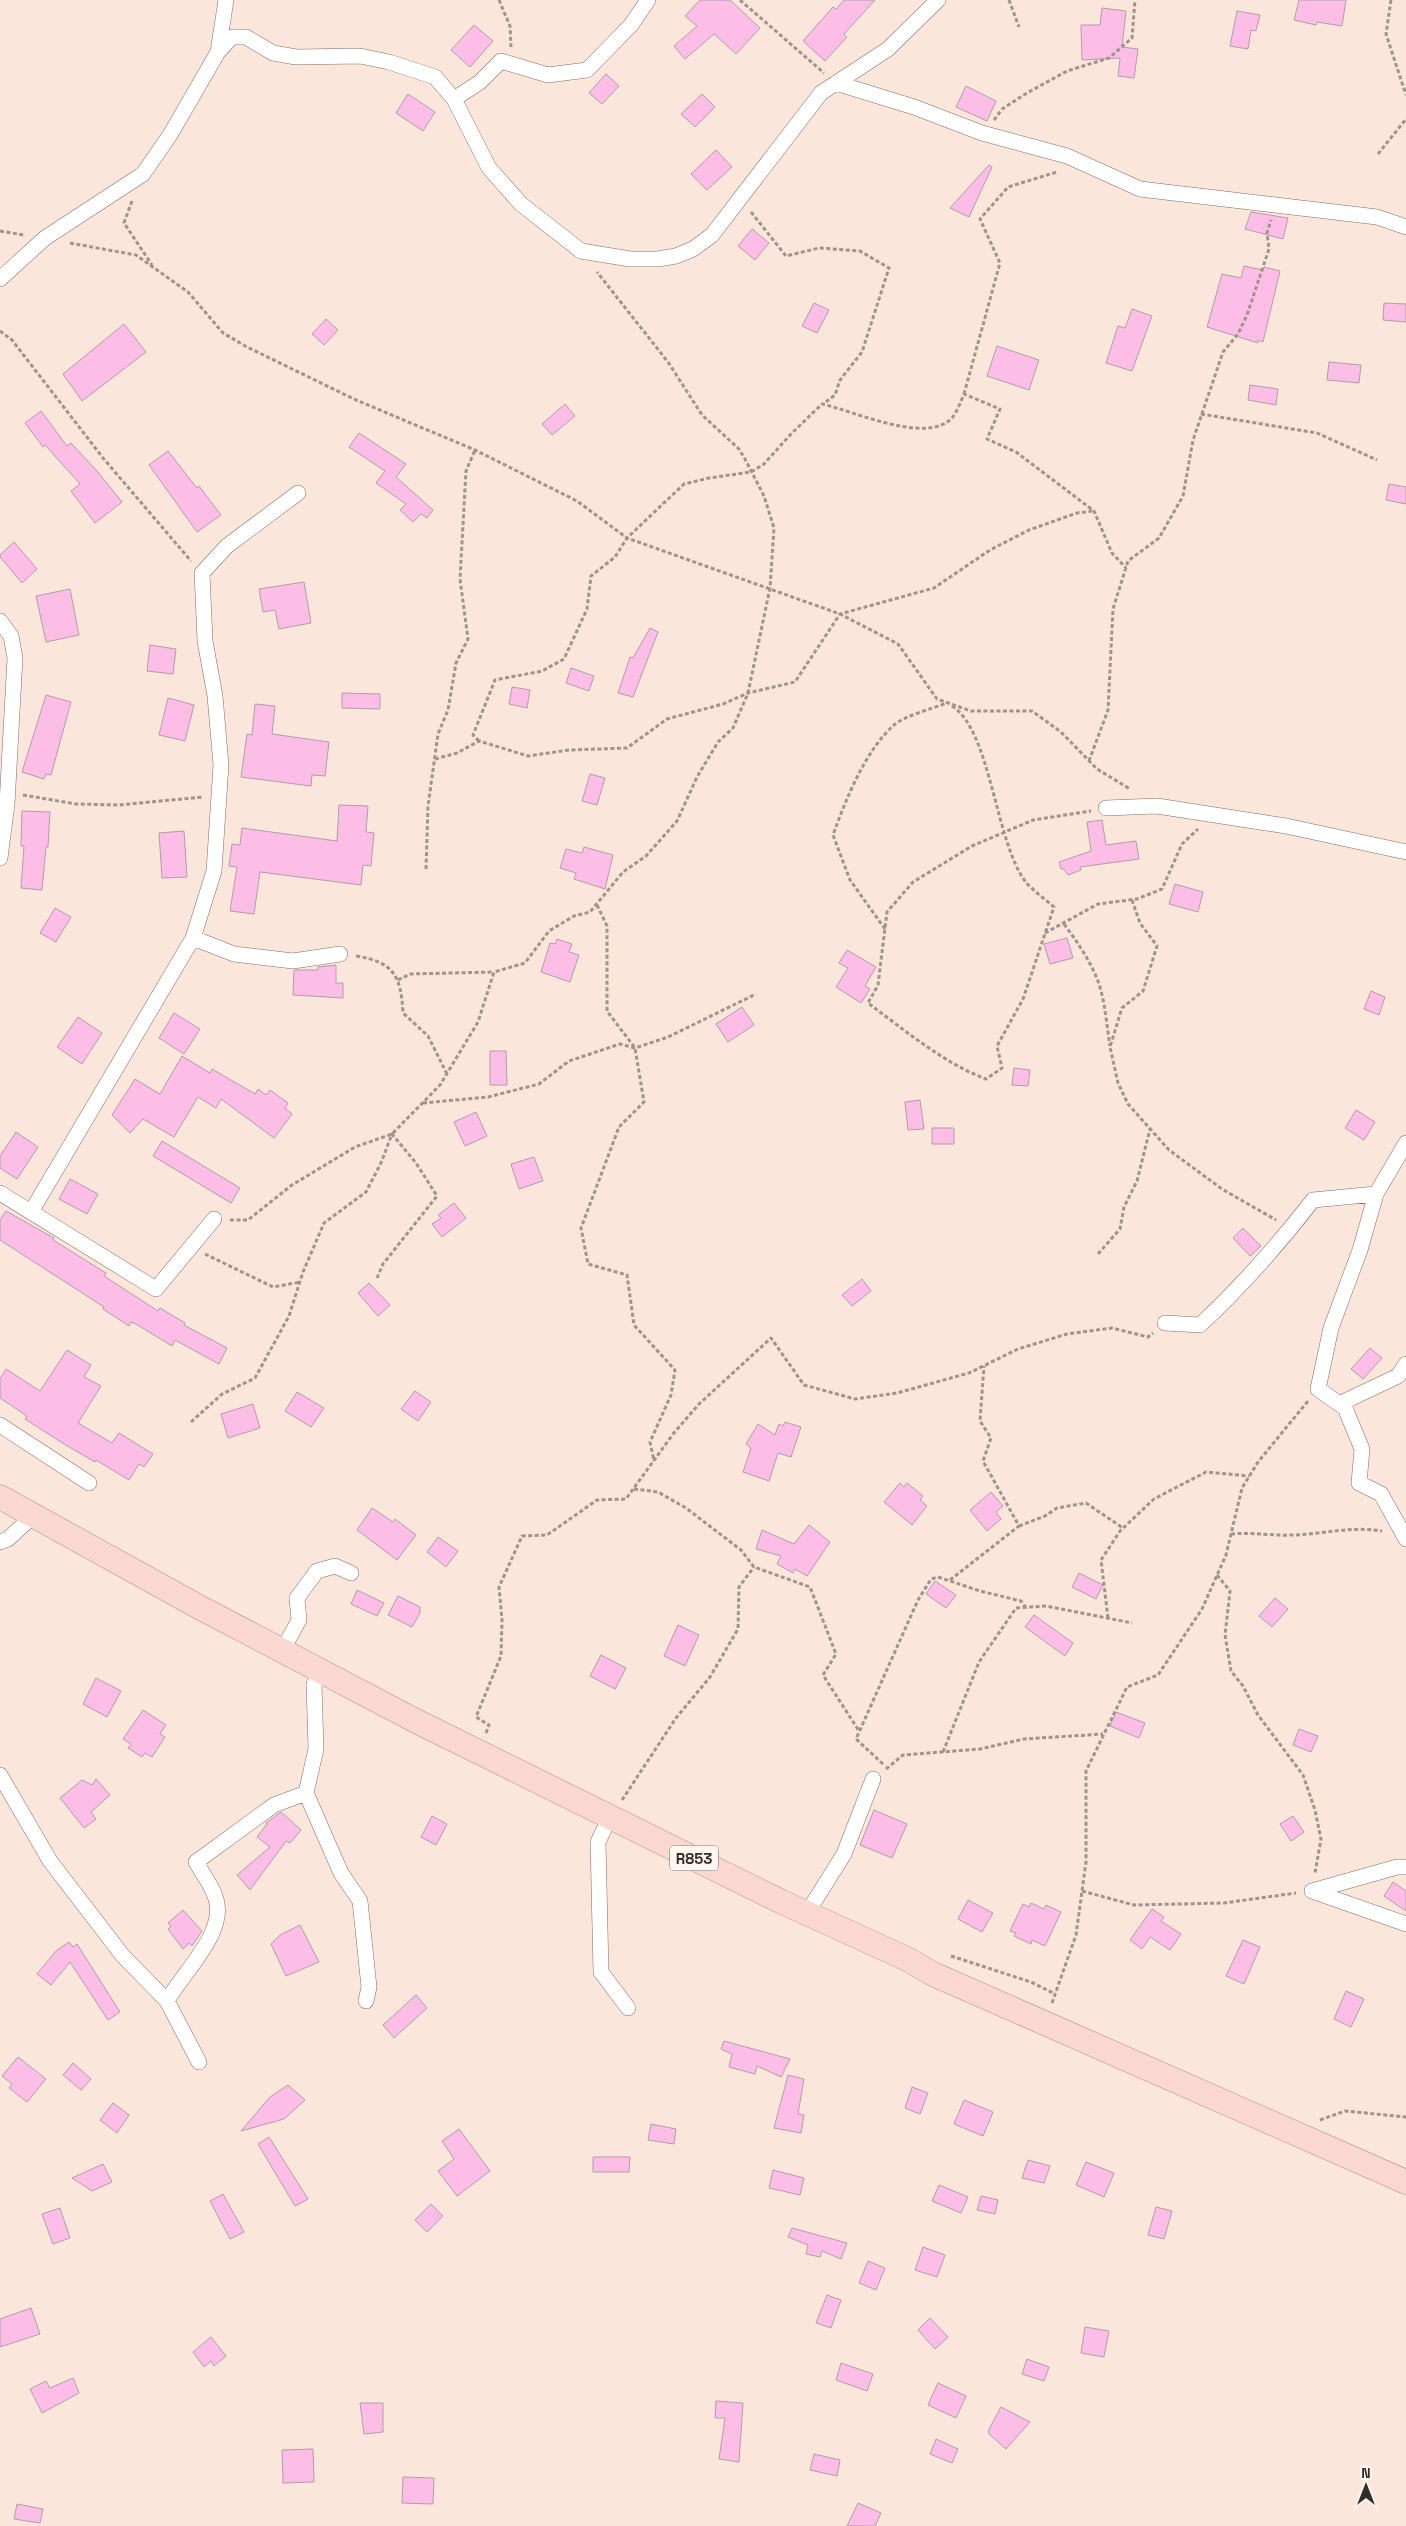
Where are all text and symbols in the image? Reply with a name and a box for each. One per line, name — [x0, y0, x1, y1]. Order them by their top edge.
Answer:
road number: R853 — [670, 1846, 718, 1870]
north arrow — [1341, 2461, 1391, 2511]
text: N — [1361, 2464, 1371, 2482]

